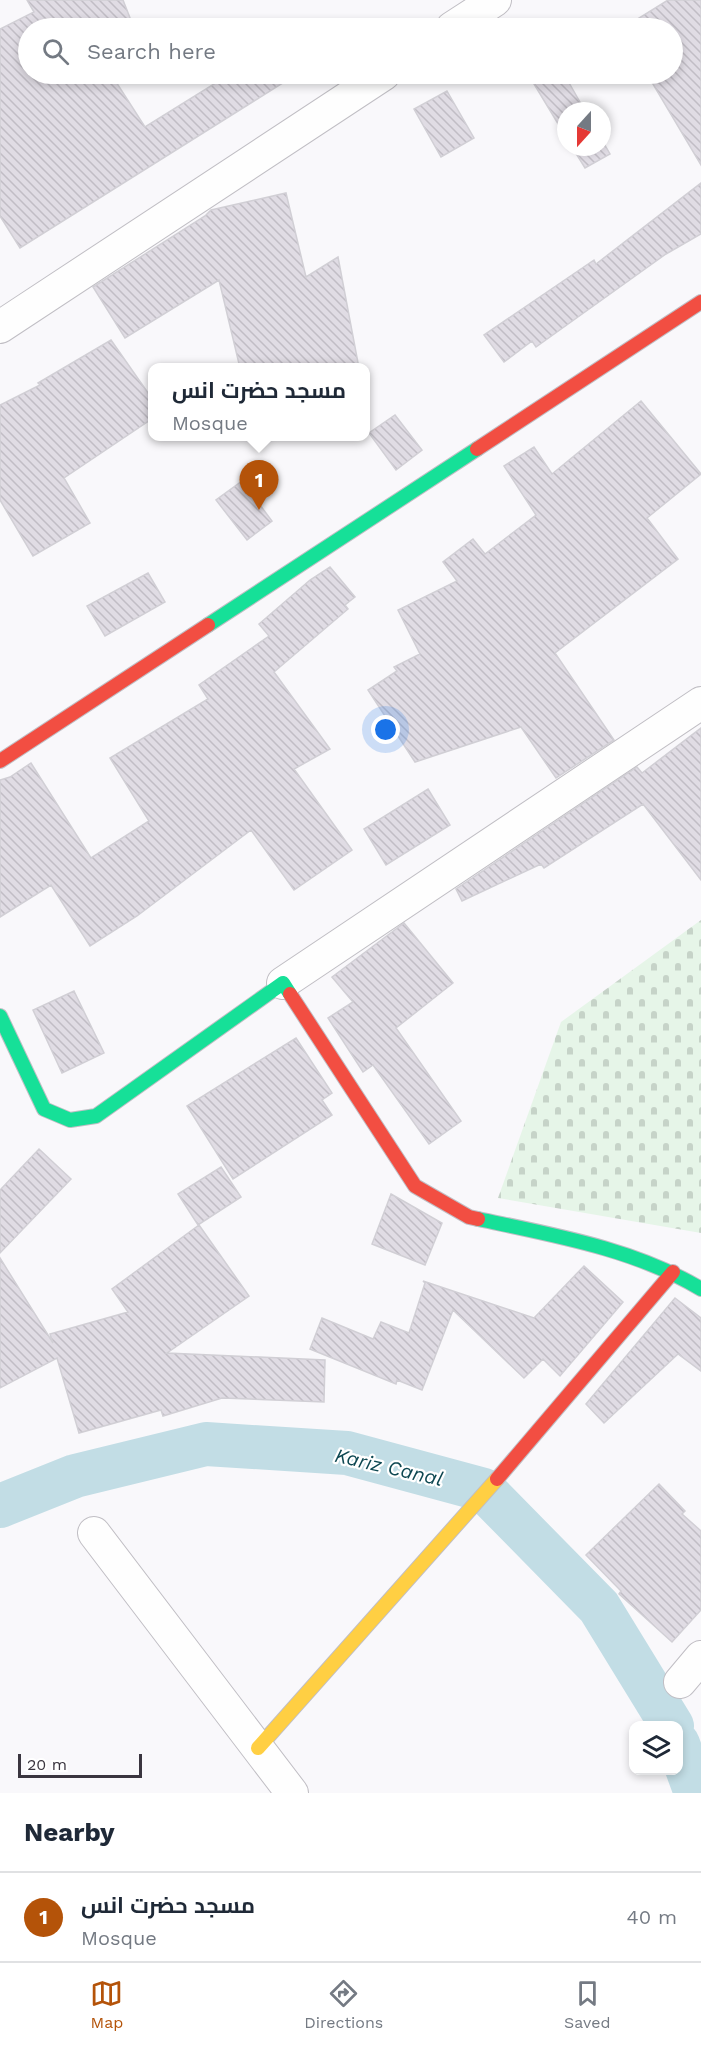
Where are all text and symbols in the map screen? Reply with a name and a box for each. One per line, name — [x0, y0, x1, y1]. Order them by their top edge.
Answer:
search box — [18, 18, 683, 84]
icon: search — [39, 35, 72, 68]
text: Search here — [87, 39, 216, 64]
north arrow — [557, 102, 611, 156]
popup — [148, 363, 370, 441]
text: مسجد حضرت انس — [172, 378, 346, 403]
text: Mosque — [172, 411, 248, 435]
pin: 1 — [240, 460, 278, 510]
your location — [371, 715, 400, 744]
water label: Kariz Canal — [333, 1443, 445, 1491]
map controls — [629, 1721, 683, 1775]
button: layers — [629, 1721, 683, 1775]
scale bar — [18, 1751, 142, 1778]
text: 20 m — [27, 1755, 67, 1774]
text: Nearby — [24, 1817, 115, 1847]
text: مسجد حضرت انس — [81, 1893, 255, 1918]
text: 1 — [39, 1905, 48, 1929]
text: 40 m — [626, 1905, 677, 1929]
text: Mosque — [81, 1926, 157, 1950]
tab: Map — [90, 1977, 123, 2032]
tab: Directions — [304, 1977, 383, 2032]
tab: Saved — [564, 1977, 611, 2032]

